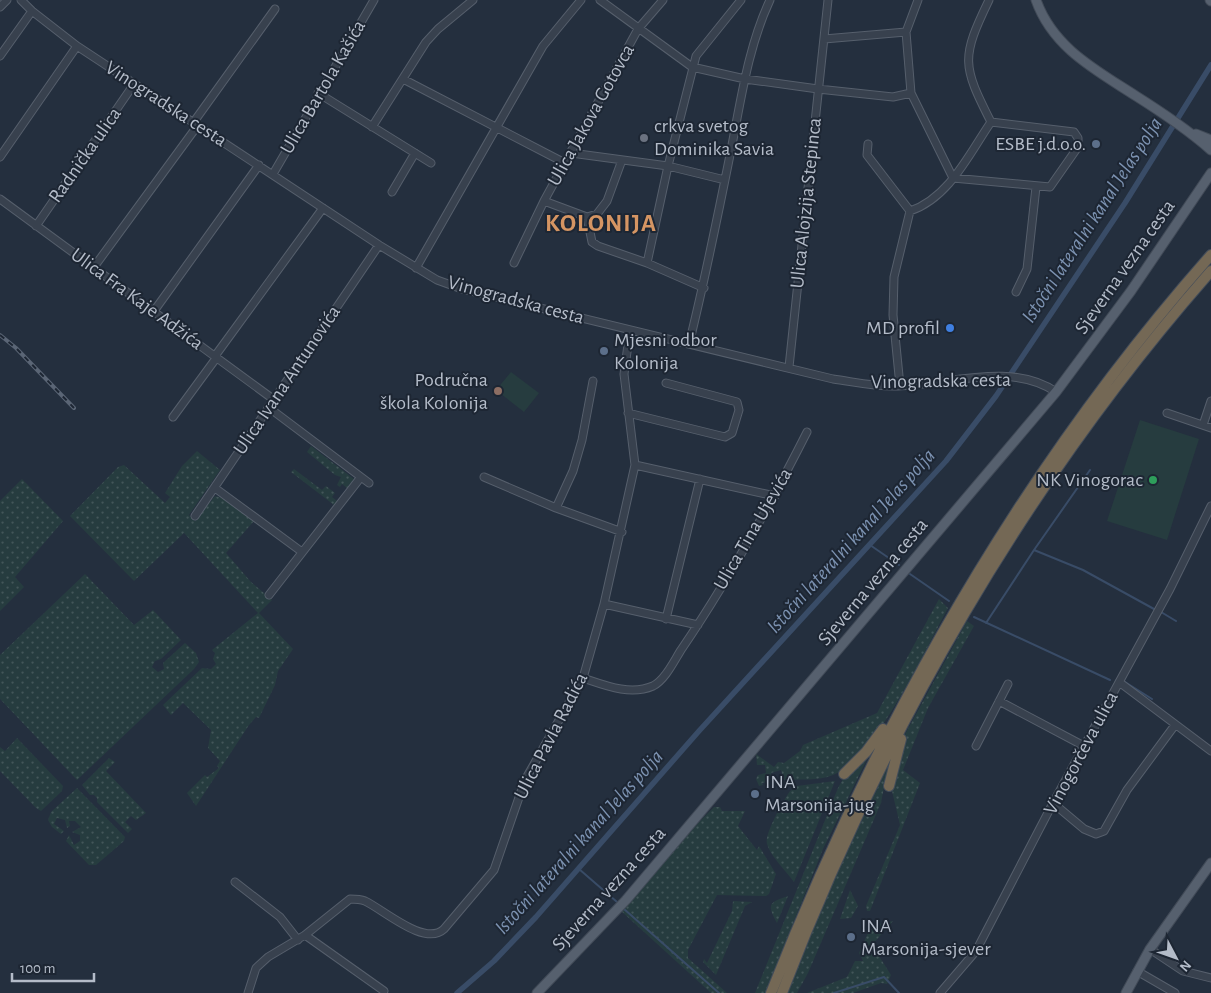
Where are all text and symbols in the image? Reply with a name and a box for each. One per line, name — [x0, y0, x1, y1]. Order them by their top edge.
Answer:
street label: Ulica Bartola Kašića — [277, 17, 369, 157]
street label: Ulica Jakova Gotovca — [544, 41, 638, 189]
street label: Vinogradska cesta — [102, 57, 230, 151]
street label: Radnička ulica — [45, 104, 125, 206]
water label: Istočni lateralni kanal Jelas polja — [1018, 114, 1167, 327]
place label: crkva svetog Dominika Savia — [654, 116, 774, 159]
street label: Ulica Alojzija Stepinca — [787, 117, 825, 289]
marker: crkva svetog Dominika Savia — [638, 132, 650, 144]
place label: ESBE j.d.o.o. — [995, 134, 1086, 154]
marker: ESBE j.d.o.o. — [1090, 138, 1102, 150]
street label: Sjeverna vezna cesta — [1071, 196, 1179, 338]
district label: KOLONIJA — [545, 211, 657, 236]
street label: Ulica Fra Kaje Adžića — [67, 244, 207, 354]
street label: Vinogradska cesta — [446, 272, 586, 328]
street label: Ulica Ivana Antunovića — [230, 302, 344, 458]
place label: MD profil — [866, 318, 940, 338]
marker: MD profil — [944, 322, 956, 334]
place label: Mjesni odbor Kolonija — [614, 330, 717, 373]
marker: Mjesni odbor Kolonija — [598, 345, 610, 357]
place label: Područna škola Kolonija — [380, 370, 488, 413]
street label: Vinogradska cesta — [871, 370, 1011, 392]
marker: Područna škola Kolonija — [492, 385, 504, 397]
water label: Istočni lateralni kanal Jelas polja — [763, 445, 940, 638]
street label: Ulica Tina Ujevića — [710, 465, 796, 593]
place label: NK Vinogorac — [1036, 470, 1143, 490]
marker: NK Vinogorac — [1147, 474, 1159, 486]
street label: Sjeverna vezna cesta — [814, 515, 932, 649]
street label: Ulica Pavla Radića — [511, 670, 591, 802]
street label: Vinogorčeva ulica — [1040, 688, 1122, 818]
water label: Istočni lateralni kanal Jelas polja — [491, 746, 668, 939]
place label: INA Marsonija-jug — [765, 772, 874, 815]
marker: INA Marsonija-jug — [749, 788, 761, 800]
street label: Sjeverna vezna cesta — [548, 823, 670, 955]
place label: INA Marsonija-sjever — [861, 916, 991, 959]
marker: INA Marsonija-sjever — [845, 931, 857, 943]
north arrow — [1151, 933, 1201, 983]
scale bar — [12, 950, 95, 982]
text: N — [1177, 958, 1194, 974]
text: 100 m — [20, 961, 55, 976]

